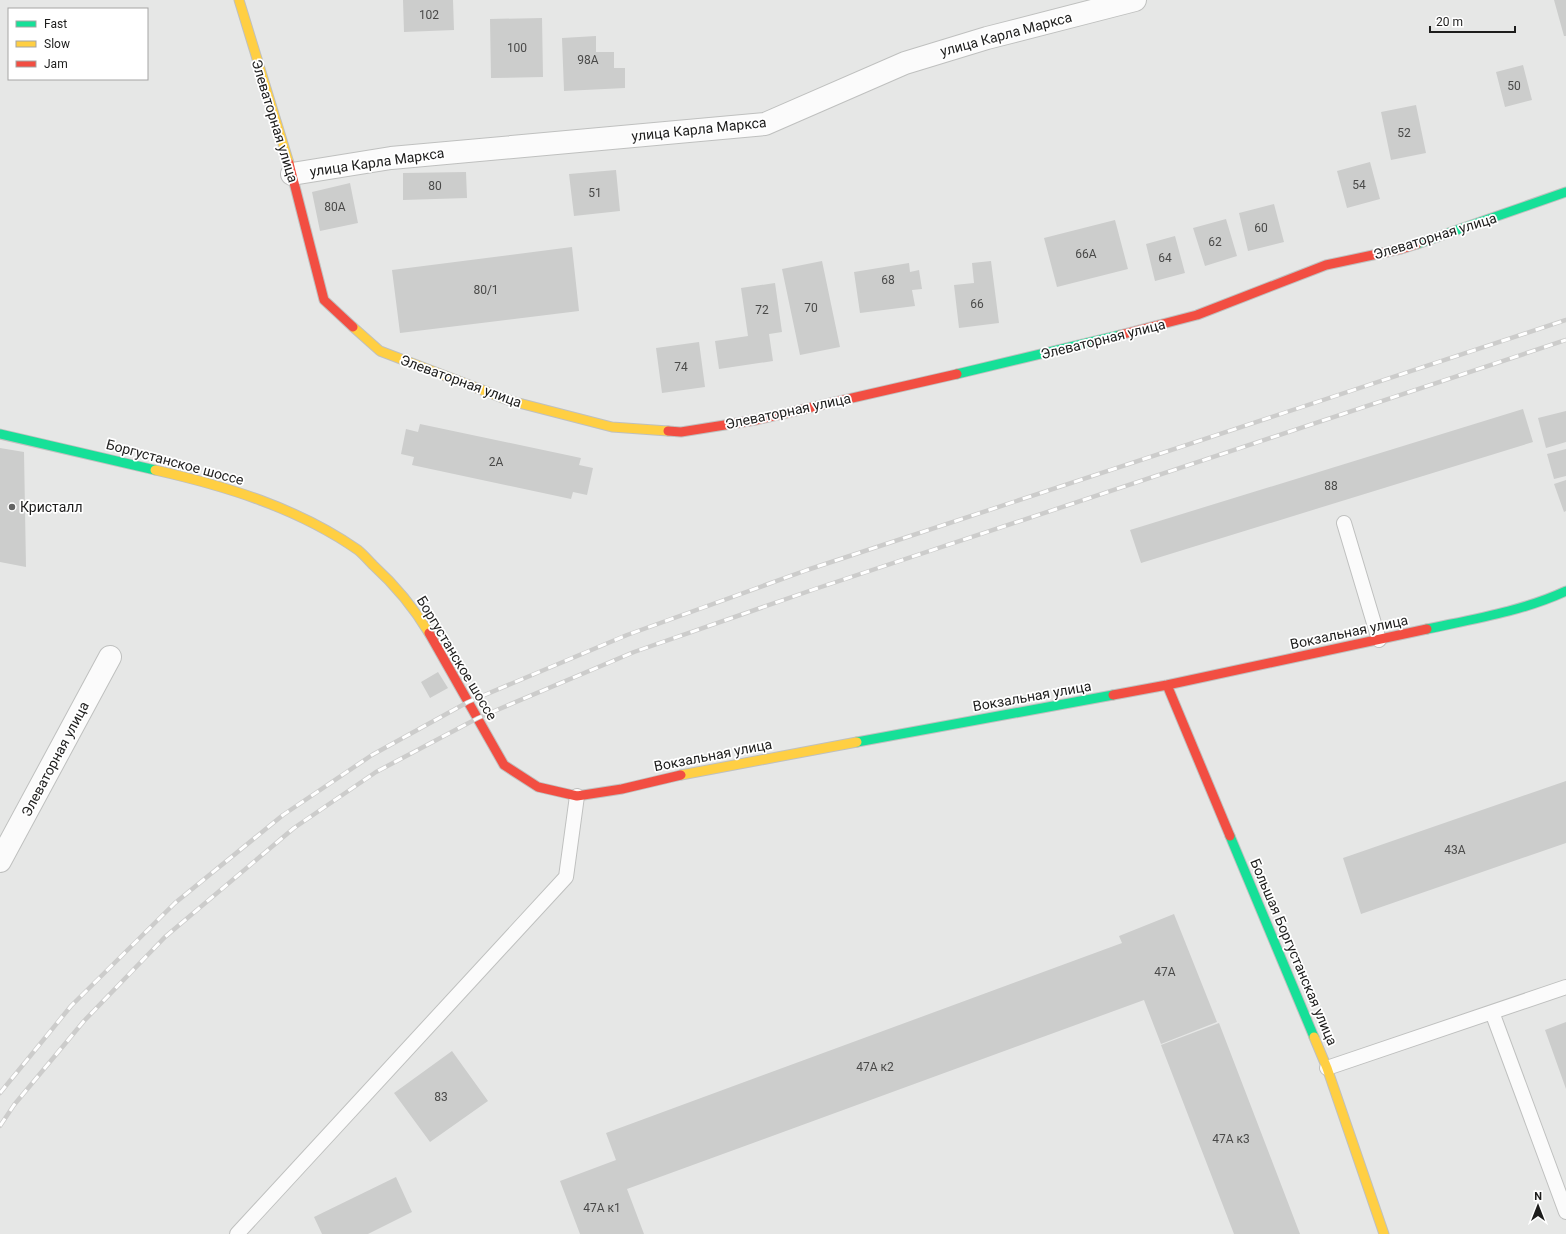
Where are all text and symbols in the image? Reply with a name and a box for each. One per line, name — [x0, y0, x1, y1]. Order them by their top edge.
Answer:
legend — [8, 8, 148, 80]
house number: 102 — [419, 8, 439, 22]
scale bar — [1430, 8, 1515, 34]
street label: улица Карла Маркса — [938, 9, 1074, 59]
text: 20 m — [1436, 15, 1463, 29]
text: Fast — [44, 17, 67, 31]
text: Slow — [44, 37, 70, 51]
house number: 100 — [507, 41, 527, 55]
house number: 98А — [577, 53, 599, 67]
text: Jam — [44, 57, 68, 71]
street label: Элеваторная улица — [249, 58, 301, 184]
house number: 50 — [1507, 79, 1521, 93]
street label: улица Карла Маркса — [631, 114, 767, 144]
house number: 52 — [1397, 126, 1411, 140]
street label: улица Карла Маркса — [309, 145, 445, 179]
house number: 54 — [1352, 178, 1366, 192]
house number: 80 — [428, 179, 442, 193]
house number: 51 — [588, 186, 602, 200]
house number: 80А — [324, 200, 346, 214]
street label: Элеваторная улица — [1372, 210, 1498, 262]
house number: 60 — [1254, 221, 1268, 235]
house number: 62 — [1208, 235, 1222, 249]
house number: 66А — [1075, 247, 1097, 261]
house number: 64 — [1158, 251, 1172, 265]
house number: 68 — [881, 273, 895, 287]
house number: 80/1 — [473, 283, 499, 297]
house number: 66 — [970, 297, 984, 311]
house number: 70 — [804, 301, 818, 315]
house number: 72 — [755, 303, 769, 317]
street label: Элеваторная улица — [1039, 316, 1167, 362]
street label: Элеваторная улица — [398, 352, 524, 410]
house number: 74 — [674, 360, 688, 374]
street label: Элеваторная улица — [724, 390, 852, 432]
street label: Боргустанское шоссе — [104, 436, 246, 488]
house number: 2А — [489, 455, 503, 469]
house number: 88 — [1324, 479, 1338, 493]
place label: Кристалл — [20, 499, 83, 515]
marker: Кристалл — [7, 502, 17, 512]
street label: Боргустанское шоссе — [414, 593, 500, 723]
street label: Вокзальная улица — [1289, 612, 1409, 652]
street label: Вокзальная улица — [972, 678, 1092, 714]
street label: Элеваторная улица — [18, 699, 92, 819]
street label: Вокзальная улица — [653, 736, 773, 774]
house number: 43А — [1444, 843, 1466, 857]
street label: Большая Боргустанская улица — [1247, 856, 1341, 1048]
house number: 47А — [1154, 965, 1176, 979]
house number: 47А к2 — [856, 1060, 894, 1074]
house number: 83 — [434, 1090, 448, 1104]
house number: 47А к3 — [1212, 1132, 1250, 1146]
north arrow — [1518, 1186, 1558, 1226]
text: N — [1534, 1190, 1542, 1203]
house number: 47А к1 — [583, 1201, 621, 1215]

